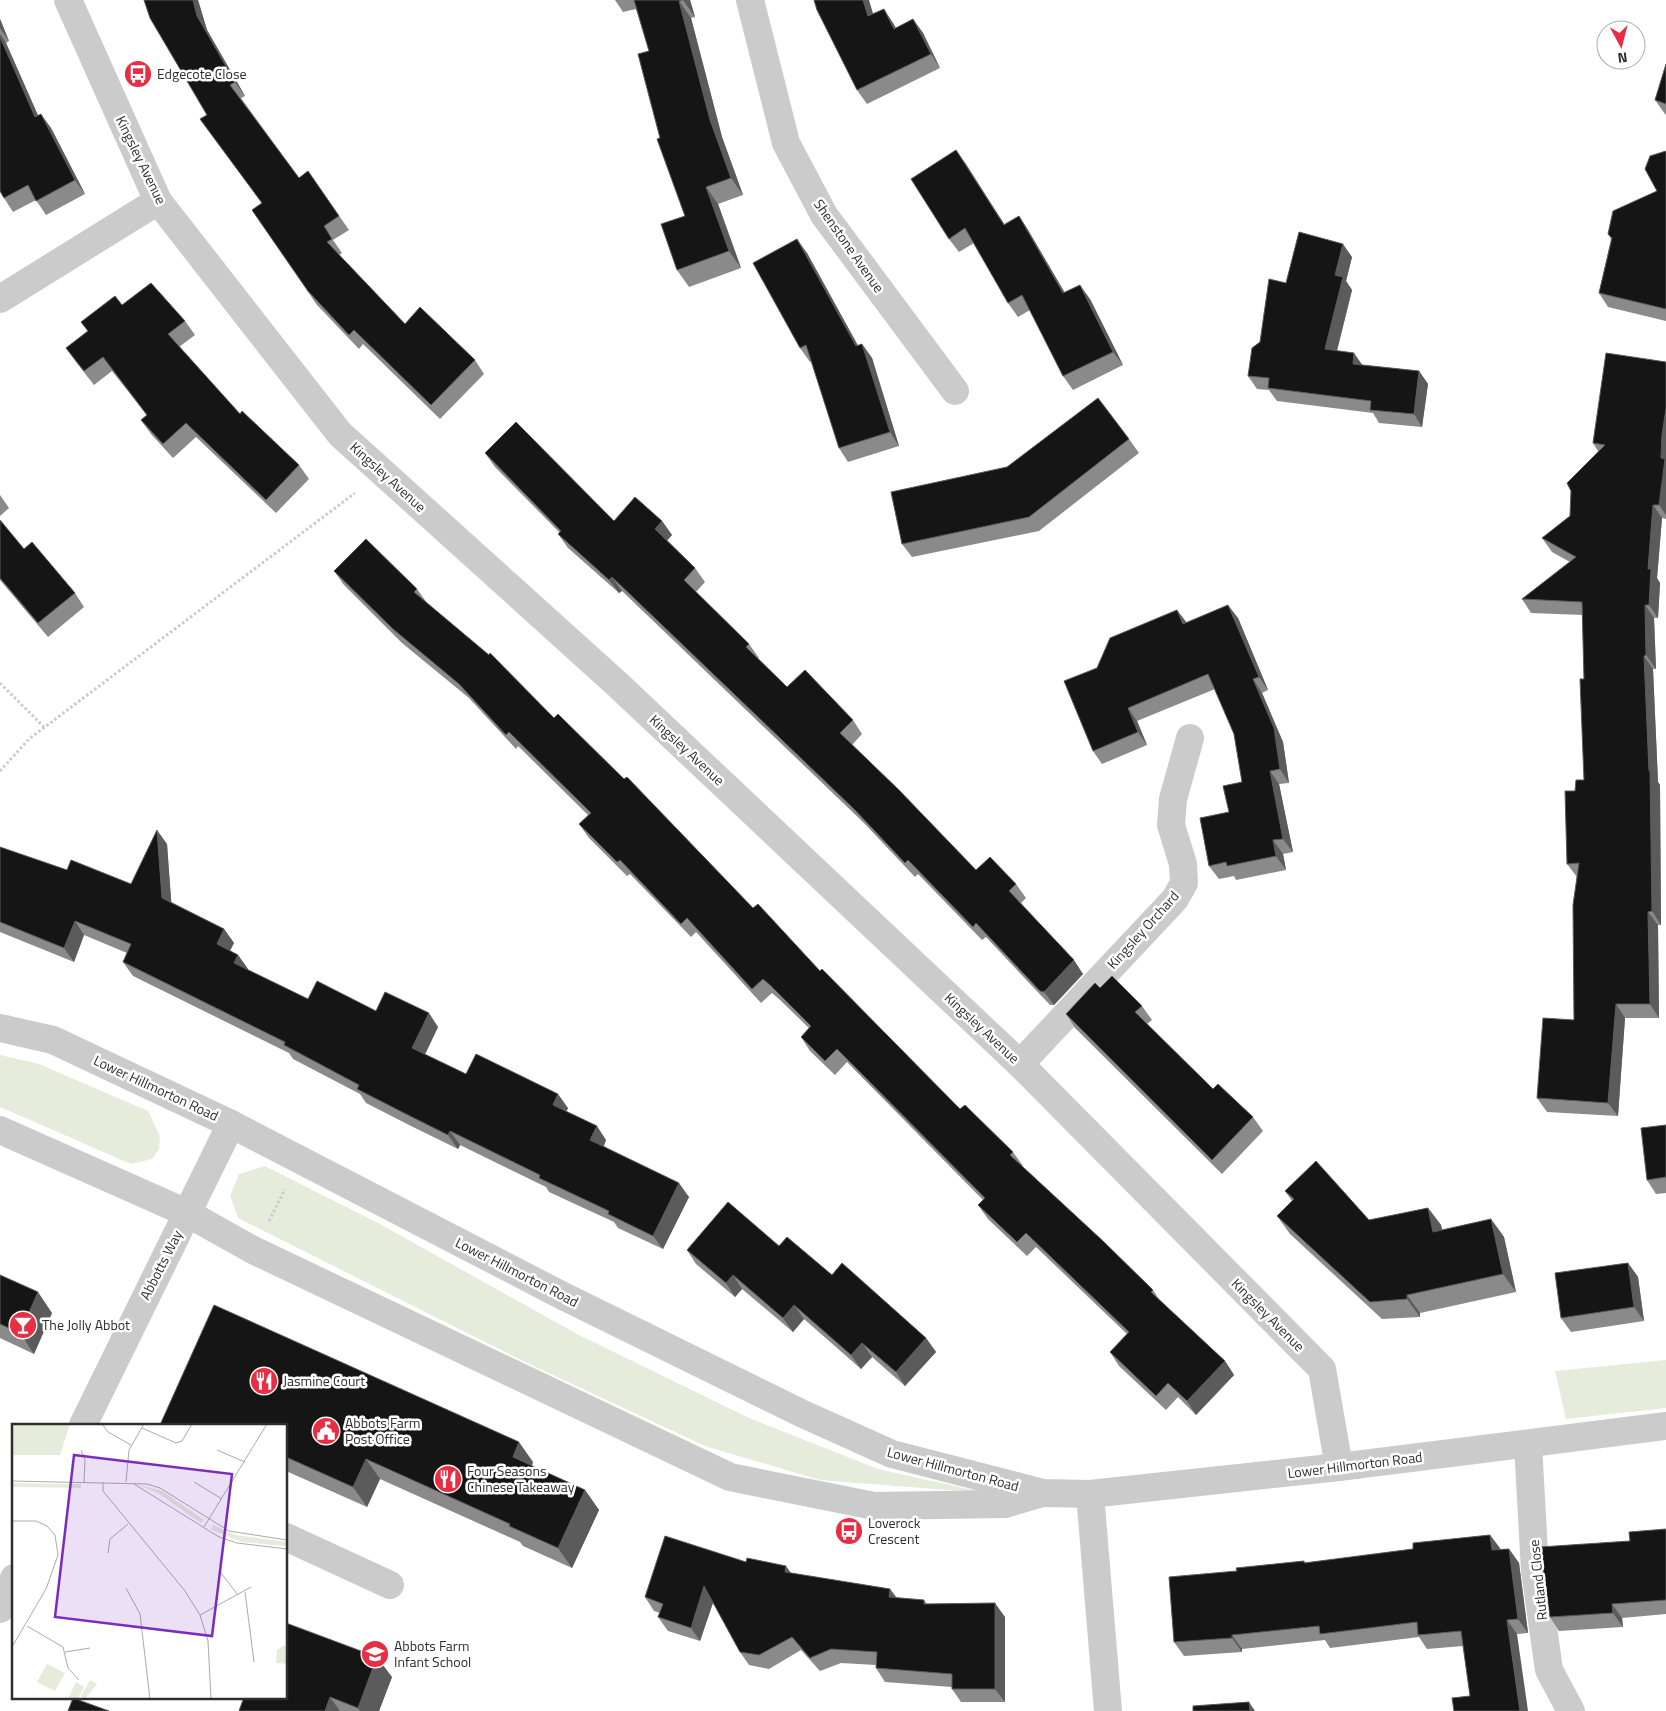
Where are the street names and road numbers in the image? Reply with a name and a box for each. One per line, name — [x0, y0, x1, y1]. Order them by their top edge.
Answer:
street label: Kingsley Avenue — [111, 112, 172, 208]
street label: Shenstone Avenue — [809, 195, 890, 297]
street label: Kingsley Avenue — [346, 437, 431, 517]
street label: Kingsley Avenue — [645, 709, 730, 790]
street label: Kingsley Orchard — [1102, 886, 1184, 973]
street label: Kingsley Avenue — [940, 987, 1025, 1068]
street label: Lower Hillmorton Road — [90, 1049, 222, 1126]
street label: Abbotts Way — [134, 1226, 187, 1303]
street label: Lower Hillmorton Road — [452, 1231, 582, 1312]
street label: Kingsley Avenue — [1227, 1273, 1310, 1356]
street label: Lower Hillmorton Road — [885, 1441, 1021, 1496]
street label: Lower Hillmorton Road — [1286, 1446, 1424, 1483]
street label: Rutland Close — [1523, 1539, 1552, 1621]

